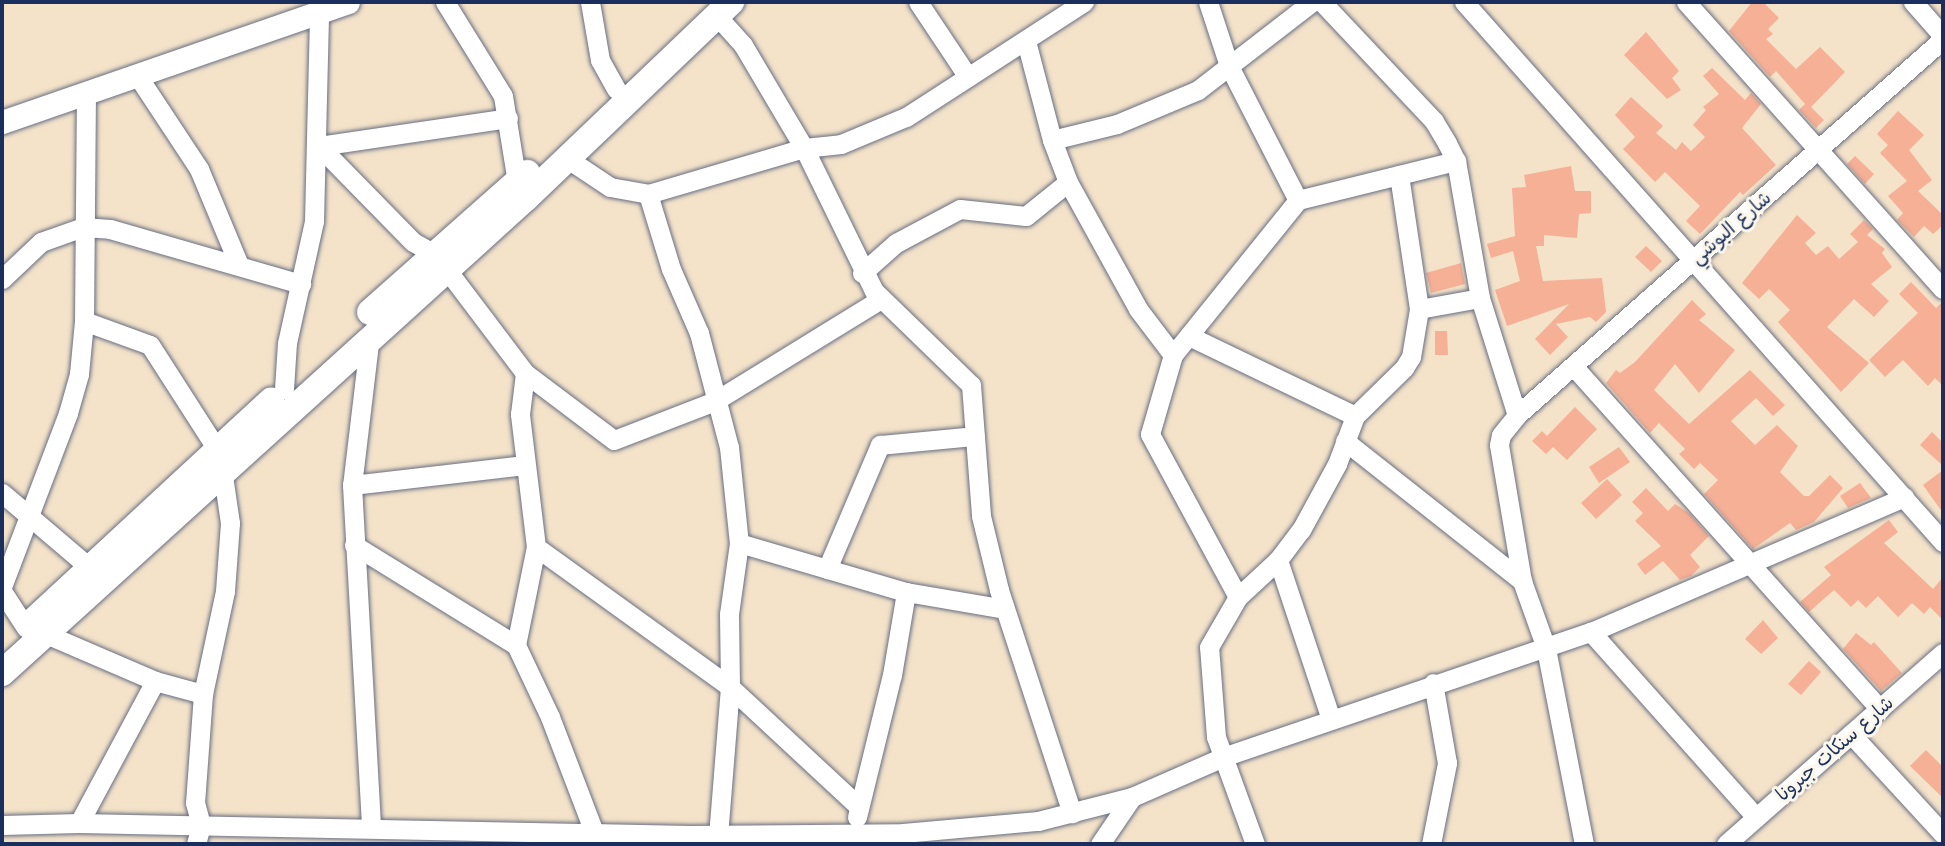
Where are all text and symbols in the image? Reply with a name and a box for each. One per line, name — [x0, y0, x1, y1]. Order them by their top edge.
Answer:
street label: شارع البوشي — [1685, 186, 1775, 268]
street label: شارع سنكات جبرونا — [1771, 691, 1897, 805]

